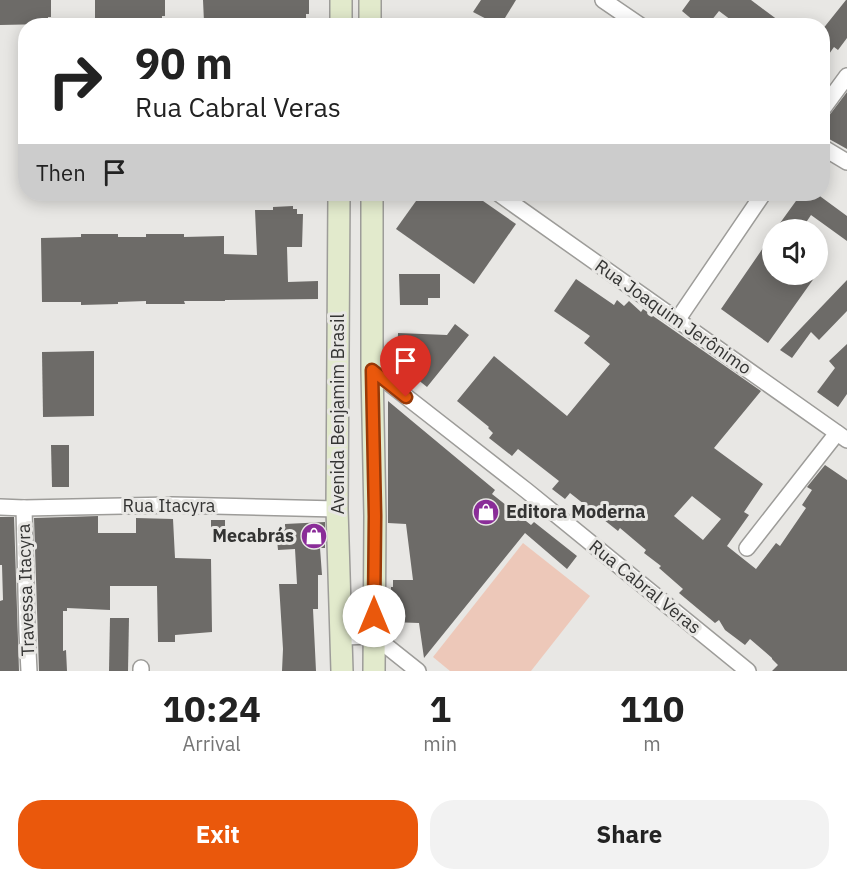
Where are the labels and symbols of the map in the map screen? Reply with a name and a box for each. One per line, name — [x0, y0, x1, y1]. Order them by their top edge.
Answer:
street label: Rua Joaquim Jerônimo — [591, 254, 756, 379]
street label: Avenida Benjamim Brasil — [326, 313, 349, 515]
pin — [380, 335, 431, 397]
street label: Rua Itacyra — [123, 494, 216, 517]
shop icon: Editora Moderna — [471, 497, 501, 527]
place label: Editora Moderna — [506, 500, 646, 523]
shop icon: Mecabrás — [299, 521, 329, 551]
street label: Travessa Itacyra — [12, 523, 39, 657]
place label: Mecabrás — [212, 524, 294, 547]
street label: Rua Cabral Veras — [585, 534, 706, 639]
position arrow — [342, 584, 406, 648]

